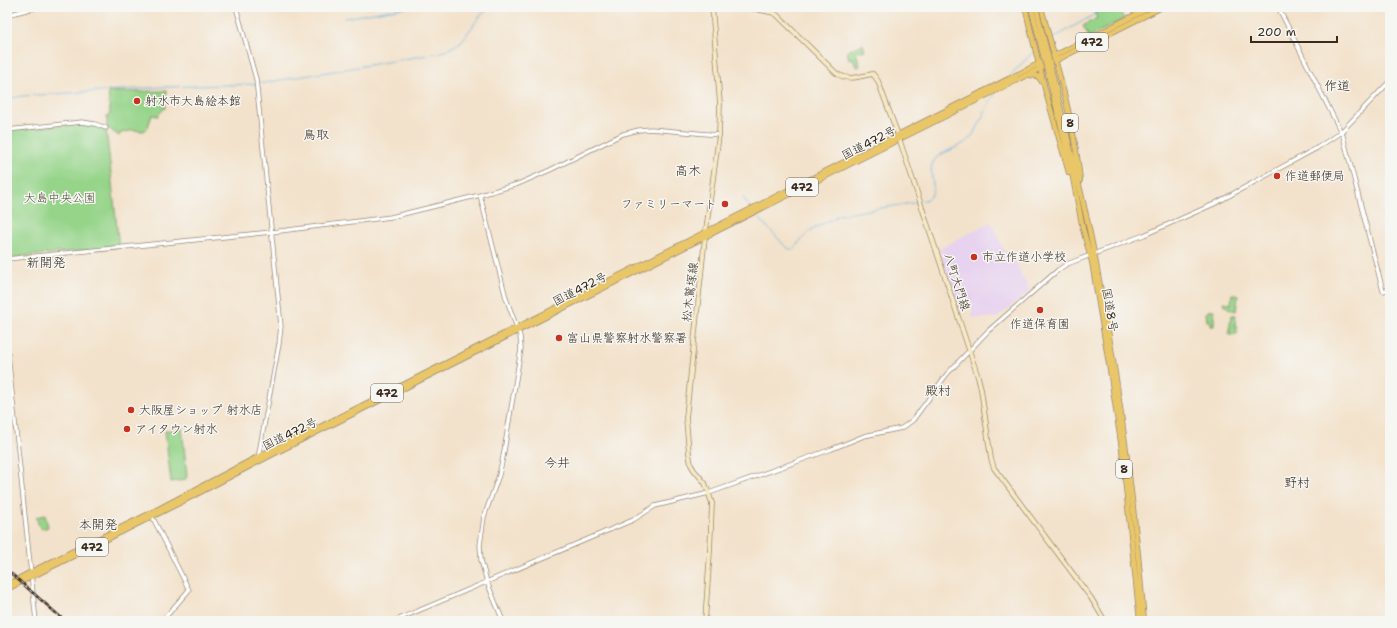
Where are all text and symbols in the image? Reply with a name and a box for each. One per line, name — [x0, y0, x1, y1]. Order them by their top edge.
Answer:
scale bar — [1251, 18, 1337, 44]
text: 200 m — [1257, 24, 1296, 40]
road number: 472 — [1076, 33, 1108, 51]
district label: 作道 — [1324, 77, 1350, 94]
place label: 射水市大島絵本館 — [145, 93, 241, 109]
marker: 射水市大島絵本館 — [132, 96, 142, 106]
road number: 8 — [1062, 114, 1078, 132]
street label: 国道472号 — [839, 122, 899, 164]
district label: 鳥取 — [303, 126, 329, 143]
district label: 高木 — [675, 162, 701, 179]
place label: 作道郵便局 — [1285, 168, 1345, 184]
marker: 作道郵便局 — [1272, 171, 1282, 181]
road number: 472 — [786, 178, 818, 196]
park label: 大島中央公園 — [24, 190, 96, 206]
place label: ファミリーマート — [621, 196, 717, 212]
marker: ファミリーマート — [720, 199, 730, 209]
place label: 市立作道小学校 — [982, 249, 1066, 265]
street label: 八町大門線 — [940, 251, 974, 313]
marker: 市立作道小学校 — [969, 252, 979, 262]
district label: 新開発 — [26, 254, 66, 271]
street label: 松木鷲塚線 — [678, 261, 702, 323]
street label: 国道472号 — [550, 268, 610, 310]
street label: 国道8号 — [1098, 287, 1122, 333]
marker: 作道保育園 — [1035, 305, 1045, 315]
place label: 作道保育園 — [1010, 316, 1070, 332]
place label: 富山県警察射水警察署 — [567, 330, 687, 346]
marker: 富山県警察射水警察署 — [554, 333, 564, 343]
district label: 殿村 — [925, 382, 951, 399]
road number: 472 — [371, 384, 403, 402]
place label: 大阪屋ショップ 射水店 — [139, 402, 263, 418]
marker: 大阪屋ショップ 射水店 — [126, 405, 136, 415]
street label: 国道472号 — [260, 414, 320, 454]
place label: アイタウン射水 — [135, 421, 218, 437]
marker: アイタウン射水 — [122, 424, 132, 434]
district label: 今井 — [544, 454, 570, 471]
road number: 8 — [1116, 460, 1132, 478]
district label: 野村 — [1284, 474, 1310, 491]
district label: 本開発 — [78, 516, 118, 533]
road number: 472 — [76, 538, 108, 556]

